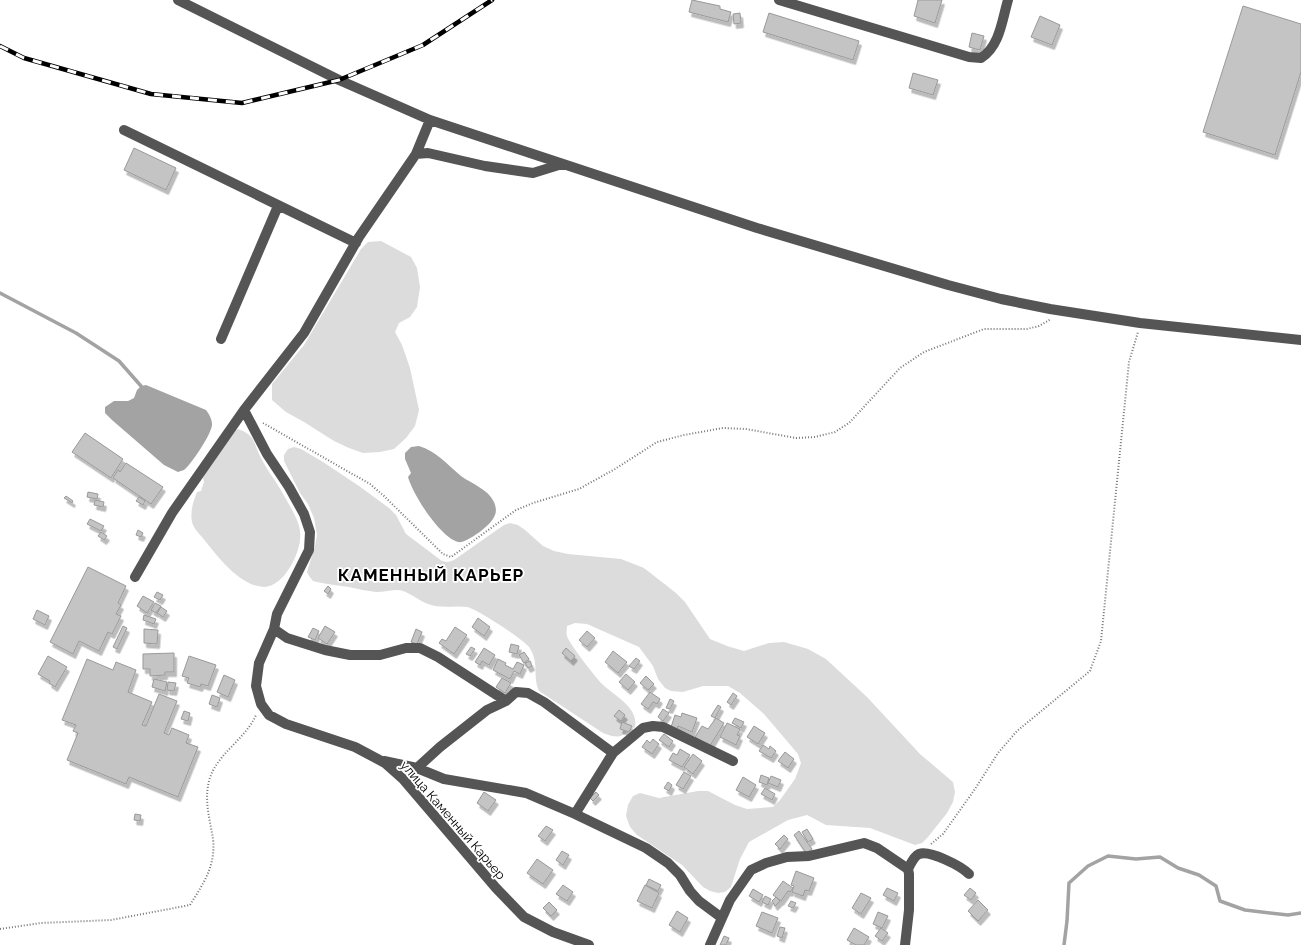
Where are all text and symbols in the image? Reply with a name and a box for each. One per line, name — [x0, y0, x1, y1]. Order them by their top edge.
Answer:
district label: КАМЕННЫЙ КАРЬЕР — [338, 565, 524, 585]
street label: улица Каменный Карьер — [397, 758, 509, 882]

